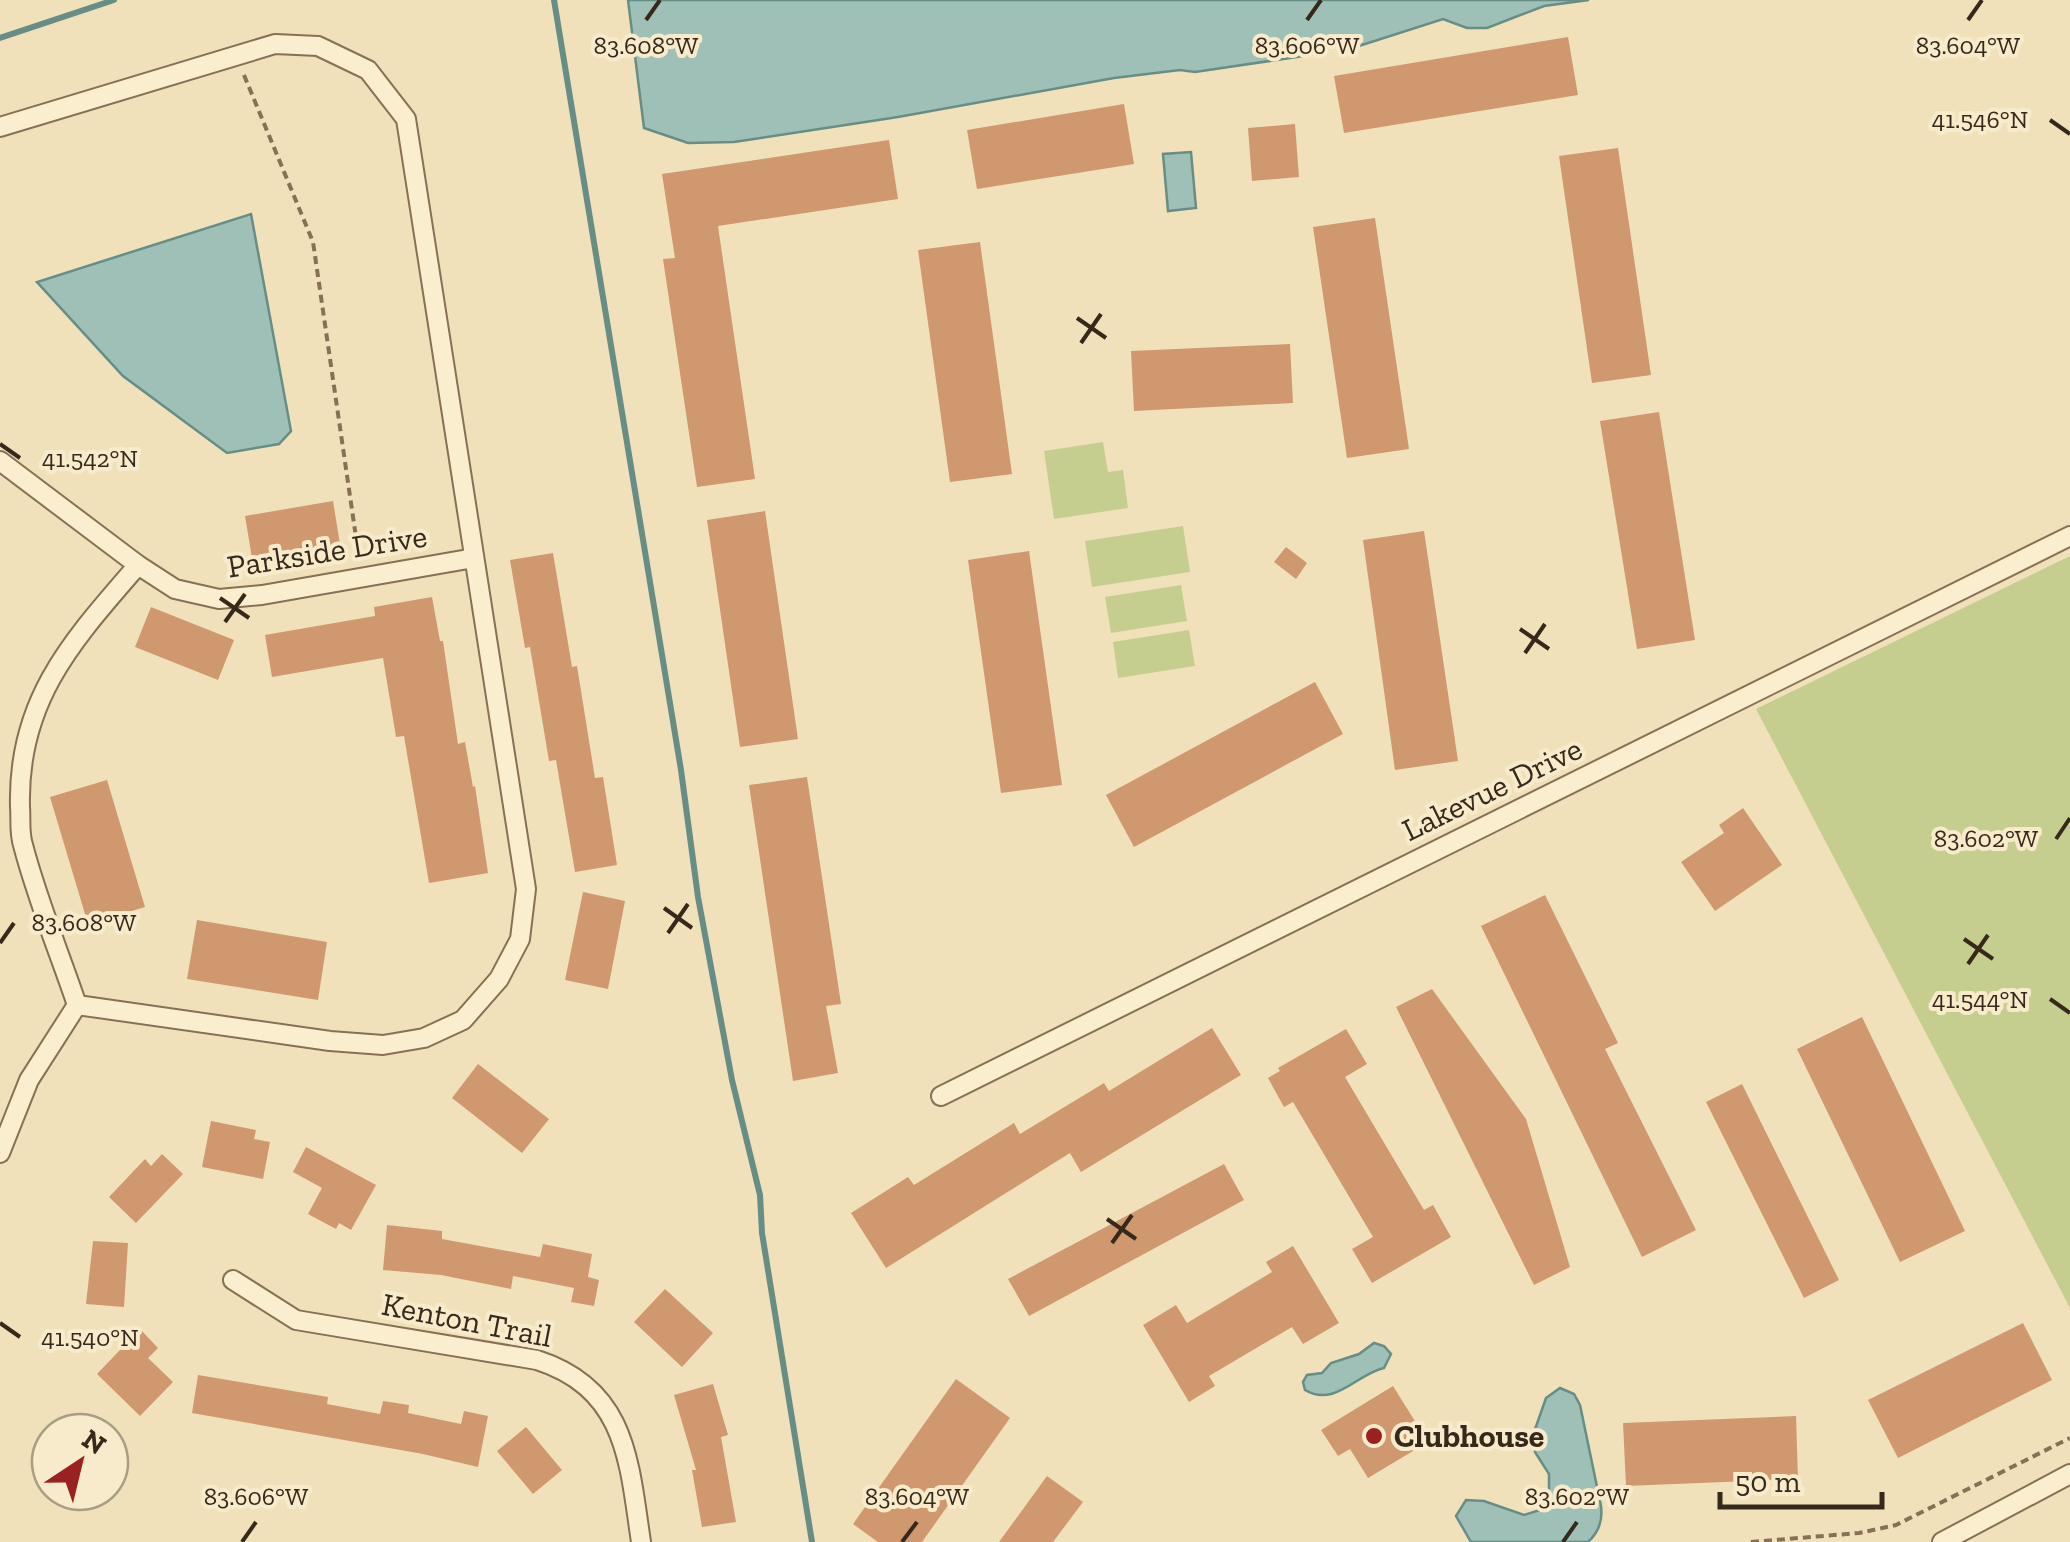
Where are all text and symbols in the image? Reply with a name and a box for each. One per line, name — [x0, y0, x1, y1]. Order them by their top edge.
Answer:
text: 83.608°W — [594, 30, 699, 60]
text: 83.606°W — [1255, 30, 1360, 60]
text: 83.604°W — [1916, 30, 2021, 60]
text: 41.546°N — [1932, 104, 2028, 134]
text: 41.542°N — [42, 443, 138, 473]
street label: Parkside Drive — [224, 516, 430, 586]
street label: Lakevue Drive — [1396, 729, 1588, 849]
text: 83.602°W — [1934, 823, 2039, 853]
text: 83.608°W — [32, 907, 137, 937]
text: 41.544°N — [1932, 984, 2028, 1014]
street label: Kenton Trail — [379, 1285, 555, 1355]
text: 41.540°N — [41, 1322, 139, 1352]
north arrow — [30, 1412, 130, 1512]
place label: Clubhouse — [1394, 1417, 1544, 1455]
text: N — [76, 1422, 112, 1462]
marker: Clubhouse — [1363, 1425, 1385, 1447]
scale bar — [1720, 1447, 1882, 1509]
text: 50 m — [1735, 1464, 1800, 1500]
text: 83.606°W — [204, 1481, 309, 1511]
text: 83.604°W — [865, 1481, 970, 1511]
text: 83.602°W — [1525, 1481, 1630, 1511]

